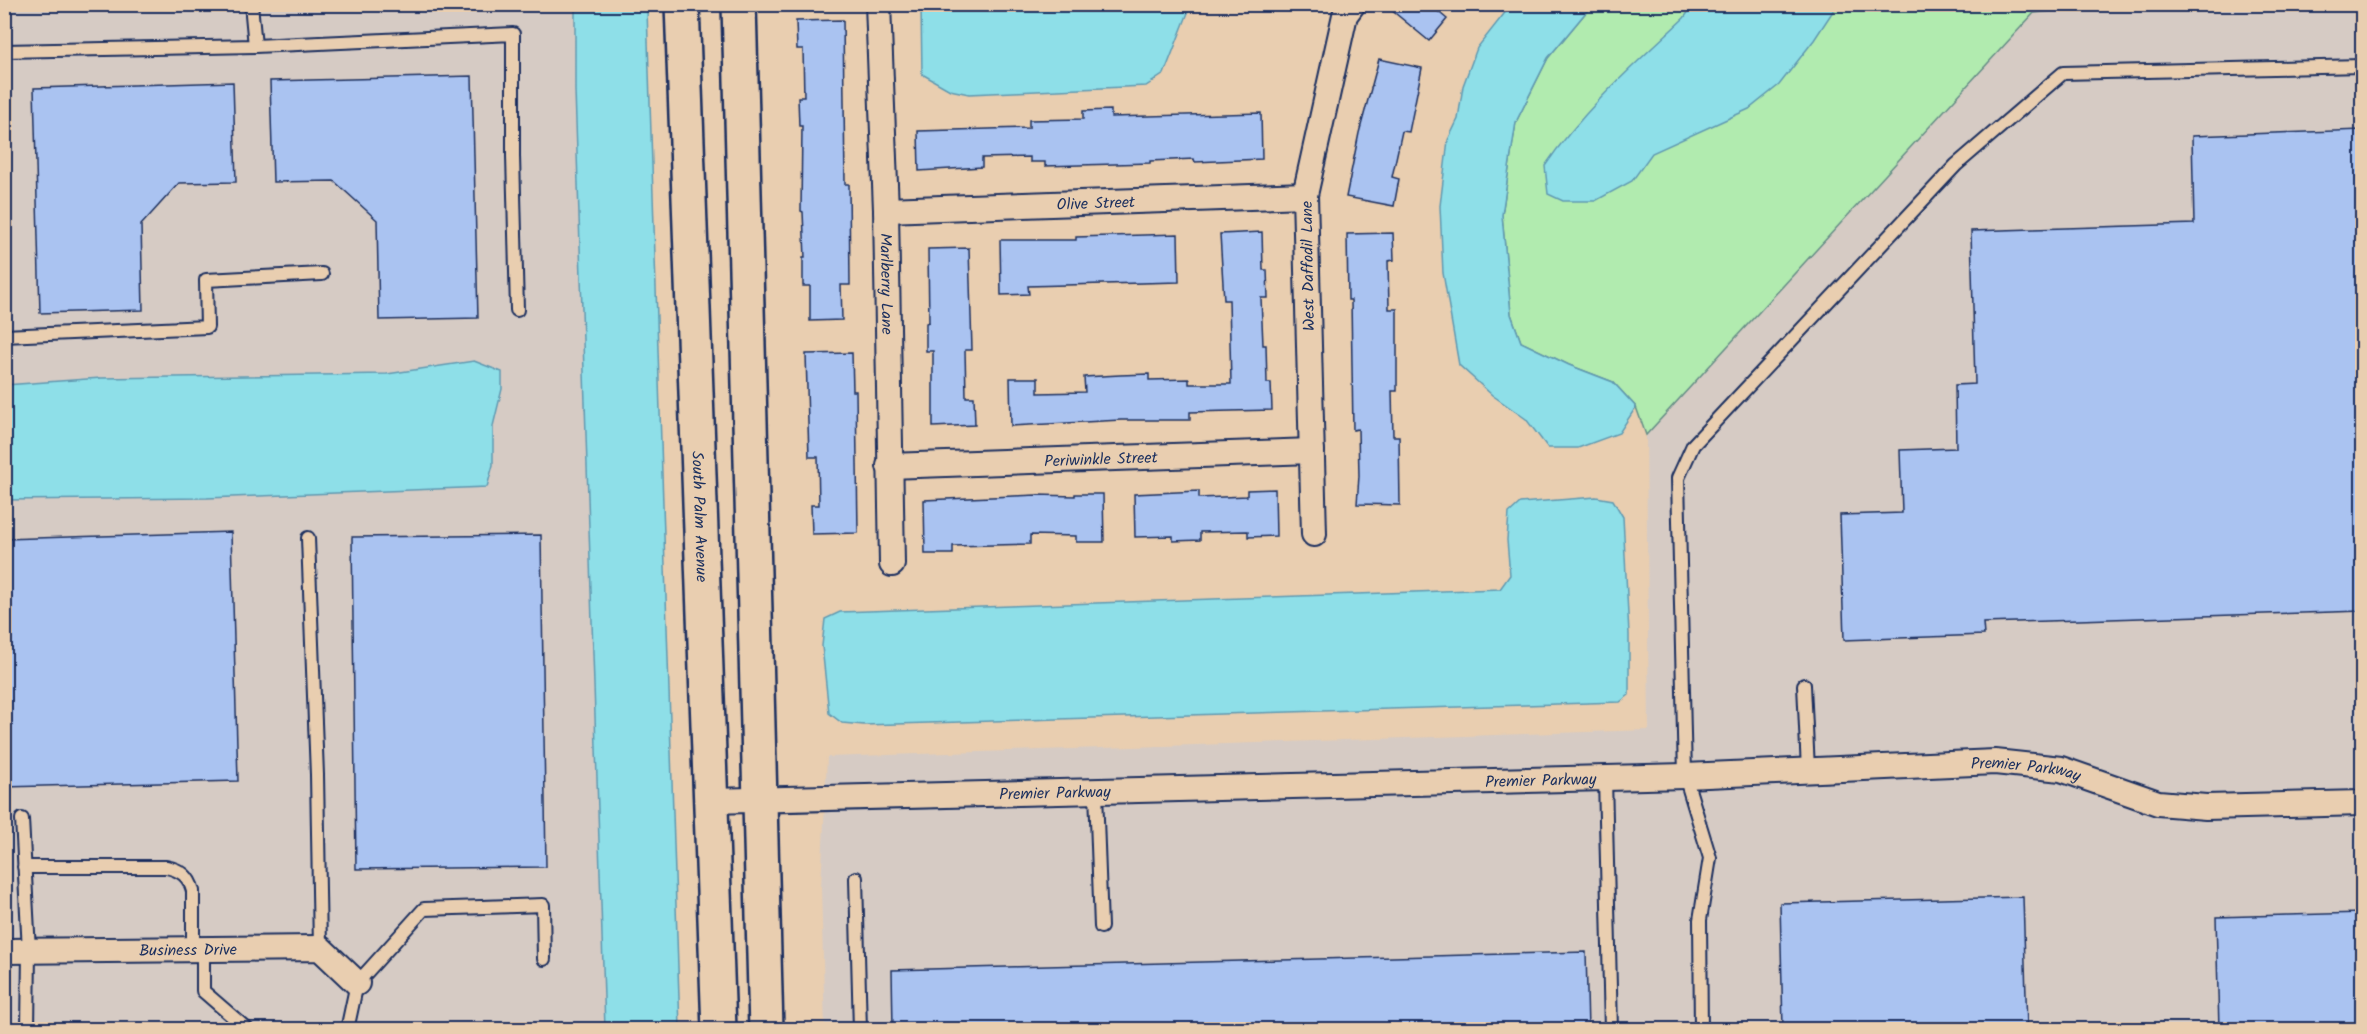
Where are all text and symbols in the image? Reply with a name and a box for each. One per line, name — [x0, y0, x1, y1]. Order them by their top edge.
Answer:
street label: Olive Street — [1056, 190, 1136, 218]
street label: West Daffodil Lane — [1295, 201, 1322, 331]
street label: Marlberry Lane — [872, 233, 899, 335]
street label: Periwinkle Street — [1044, 445, 1159, 474]
street label: South Palm Avenue — [684, 451, 714, 583]
street label: Premier Parkway — [1970, 751, 2085, 789]
street label: Premier Parkway — [1485, 767, 1597, 795]
street label: Premier Parkway — [999, 780, 1111, 808]
street label: Business Drive — [139, 938, 237, 964]

